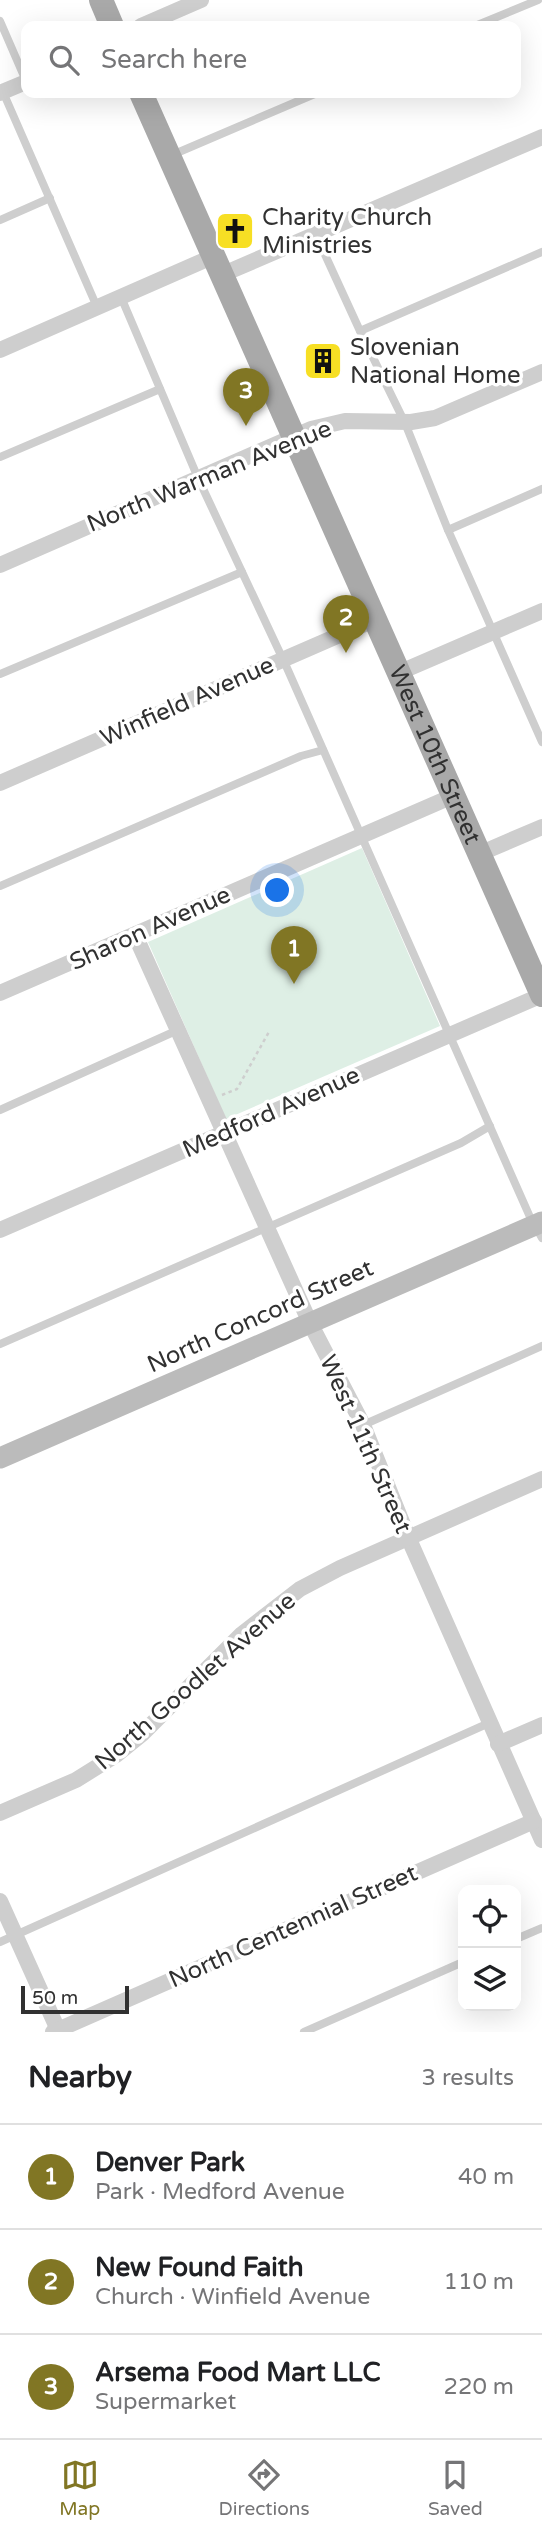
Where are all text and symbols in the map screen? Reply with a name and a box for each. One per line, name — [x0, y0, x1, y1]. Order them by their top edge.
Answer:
search box — [21, 21, 521, 98]
icon: search — [45, 41, 83, 79]
text: Search here — [101, 44, 247, 75]
place label: Charity Church Ministries — [262, 203, 432, 260]
church icon: Charity Church Ministries — [214, 210, 256, 252]
place label: Slovenian National Home — [350, 333, 521, 390]
building icon: Slovenian National Home — [302, 340, 344, 382]
pin: 3 — [223, 368, 269, 426]
street label: North Warman Avenue — [83, 414, 336, 539]
pin: 2 — [323, 595, 369, 653]
street label: Winfield Avenue — [96, 650, 278, 753]
street label: West 10th Street — [382, 661, 487, 849]
your location — [260, 873, 294, 907]
street label: Sharon Avenue — [65, 880, 235, 977]
pin: 1 — [271, 926, 317, 984]
street label: Medford Avenue — [178, 1060, 364, 1164]
street label: North Concord Street — [143, 1254, 378, 1379]
street label: West 11th Street — [313, 1350, 418, 1538]
street label: North Goodlet Avenue — [89, 1586, 301, 1776]
street label: North Centennial Street — [164, 1858, 422, 1994]
map controls — [458, 1885, 521, 2011]
button: locate — [458, 1885, 521, 1948]
button: layers — [458, 1948, 521, 2011]
scale bar — [21, 1983, 130, 2015]
text: 50 m — [32, 1987, 78, 2009]
text: Nearby — [28, 2059, 132, 2096]
text: 3 results — [421, 2064, 514, 2092]
text: Denver Park — [95, 2147, 245, 2178]
text: 1 — [44, 2163, 58, 2191]
text: 40 m — [458, 2163, 514, 2191]
text: Park · Medford Avenue — [95, 2178, 345, 2206]
text: New Found Faith — [95, 2252, 304, 2283]
text: 2 — [44, 2268, 58, 2296]
text: 110 m — [444, 2268, 514, 2296]
text: Church · Winfield Avenue — [95, 2283, 370, 2311]
text: Arsema Food Mart LLC — [95, 2357, 381, 2388]
text: 3 — [44, 2373, 58, 2401]
text: 220 m — [444, 2373, 514, 2401]
text: Supermarket — [95, 2388, 236, 2416]
tab: Map — [59, 2456, 100, 2520]
tab: Directions — [219, 2456, 310, 2520]
tab: Saved — [428, 2456, 483, 2520]

